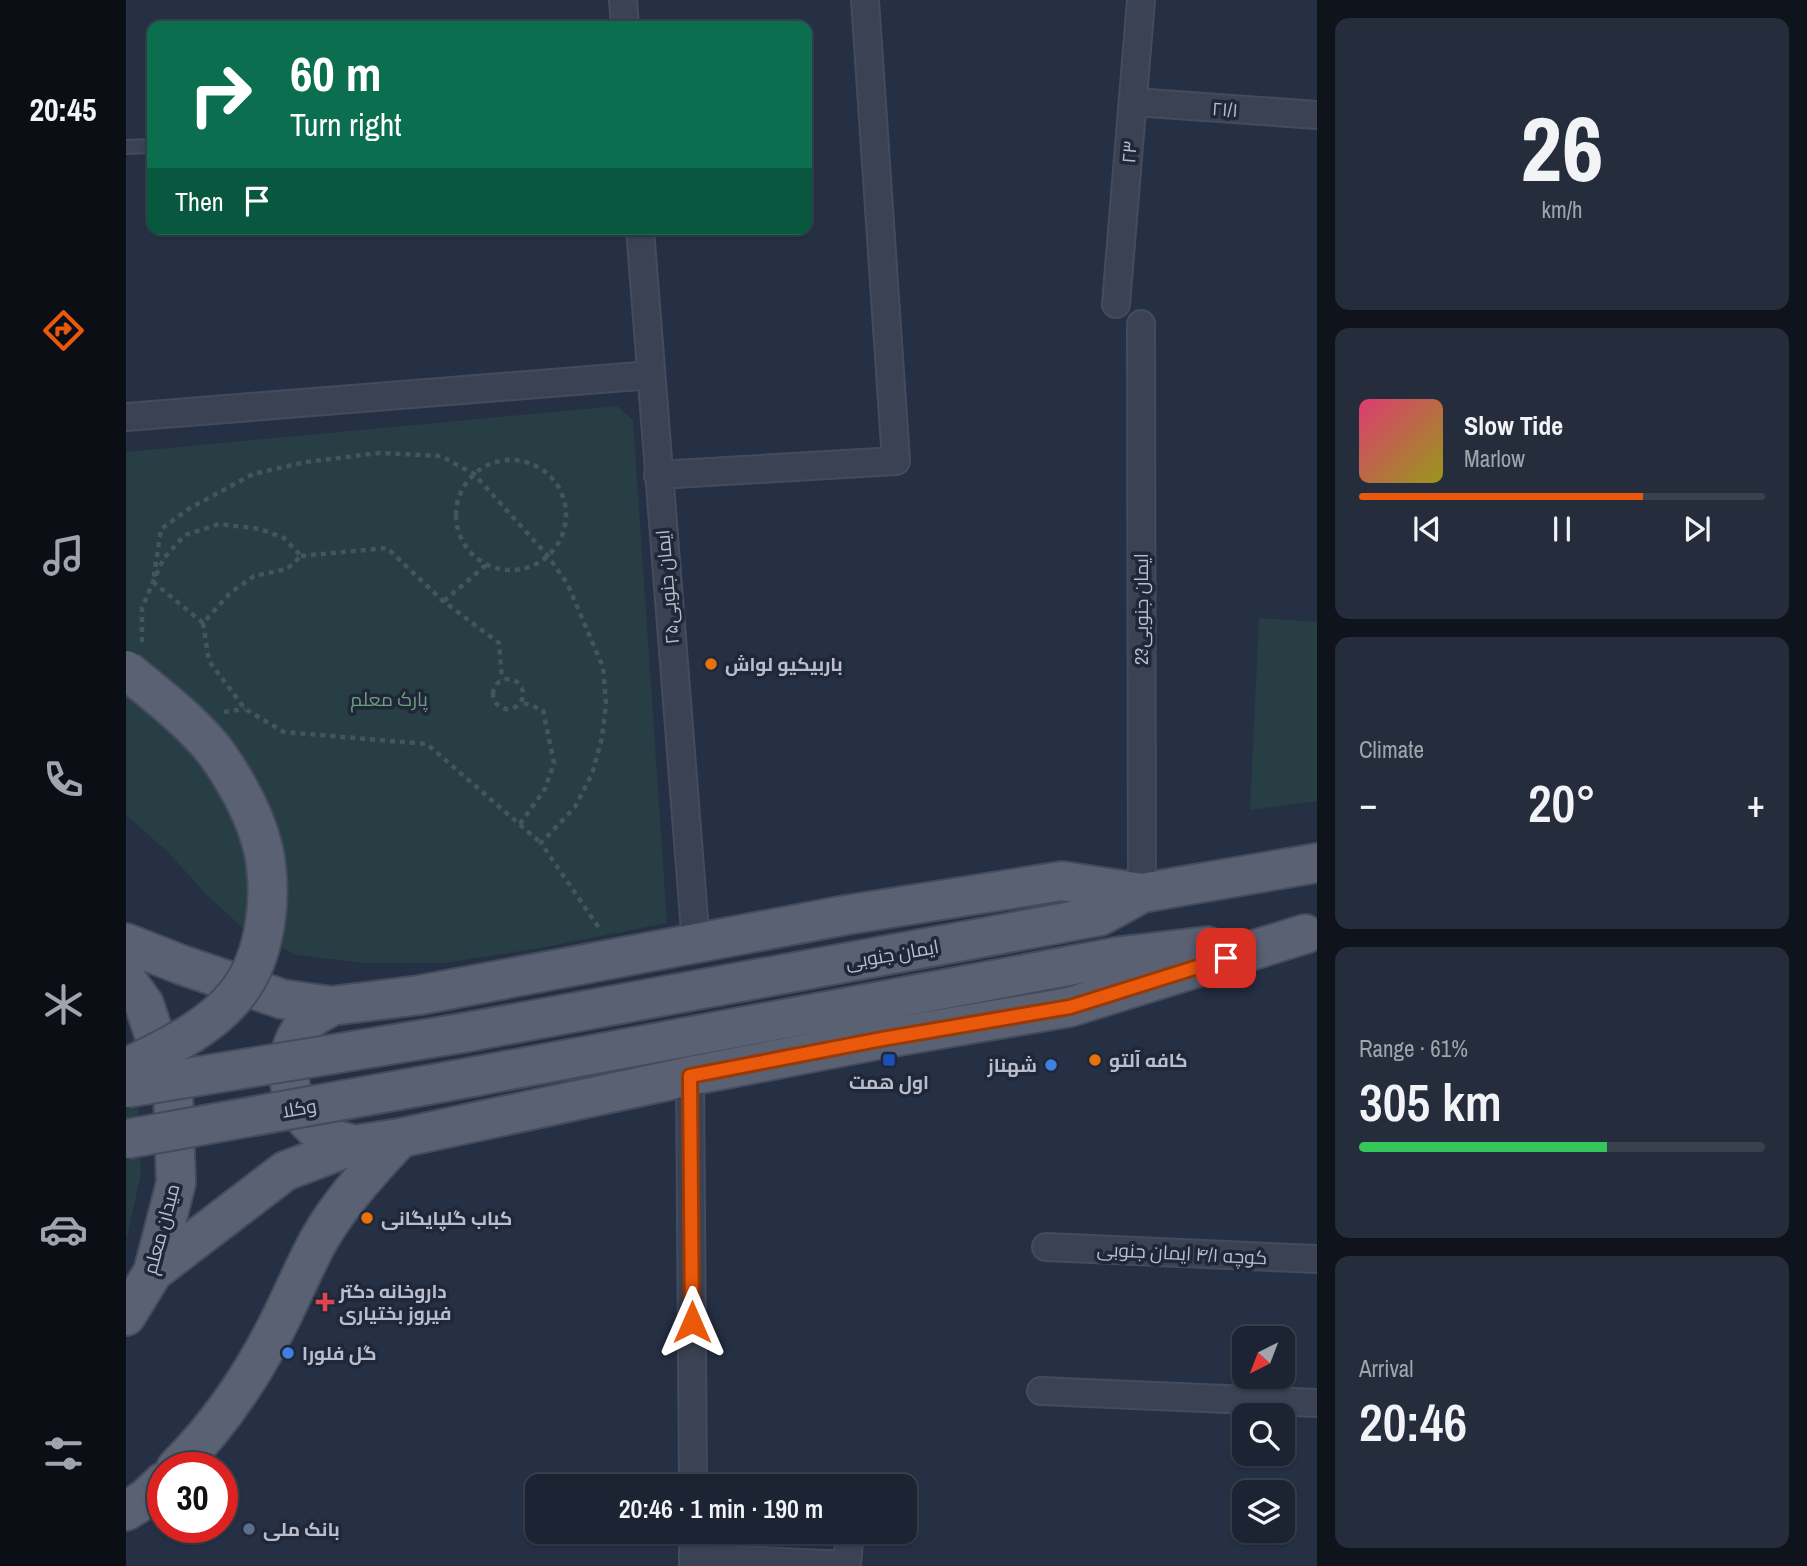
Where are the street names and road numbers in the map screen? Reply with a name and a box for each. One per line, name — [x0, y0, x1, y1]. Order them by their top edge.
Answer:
street label: ۲۱/۱ — [1211, 95, 1239, 123]
street label: ۲۳ — [1115, 139, 1143, 165]
street label: ایمان جنوبی۲۵ — [649, 529, 685, 645]
street label: 23ایمان جنوبی — [1128, 553, 1154, 665]
street label: ایمان جنوبی — [843, 933, 941, 975]
street label: وکلا — [280, 1092, 318, 1124]
street label: میدان معلم — [136, 1181, 187, 1277]
street label: کوچه ۴/۱ ایمان جنوبی — [1096, 1236, 1268, 1270]

